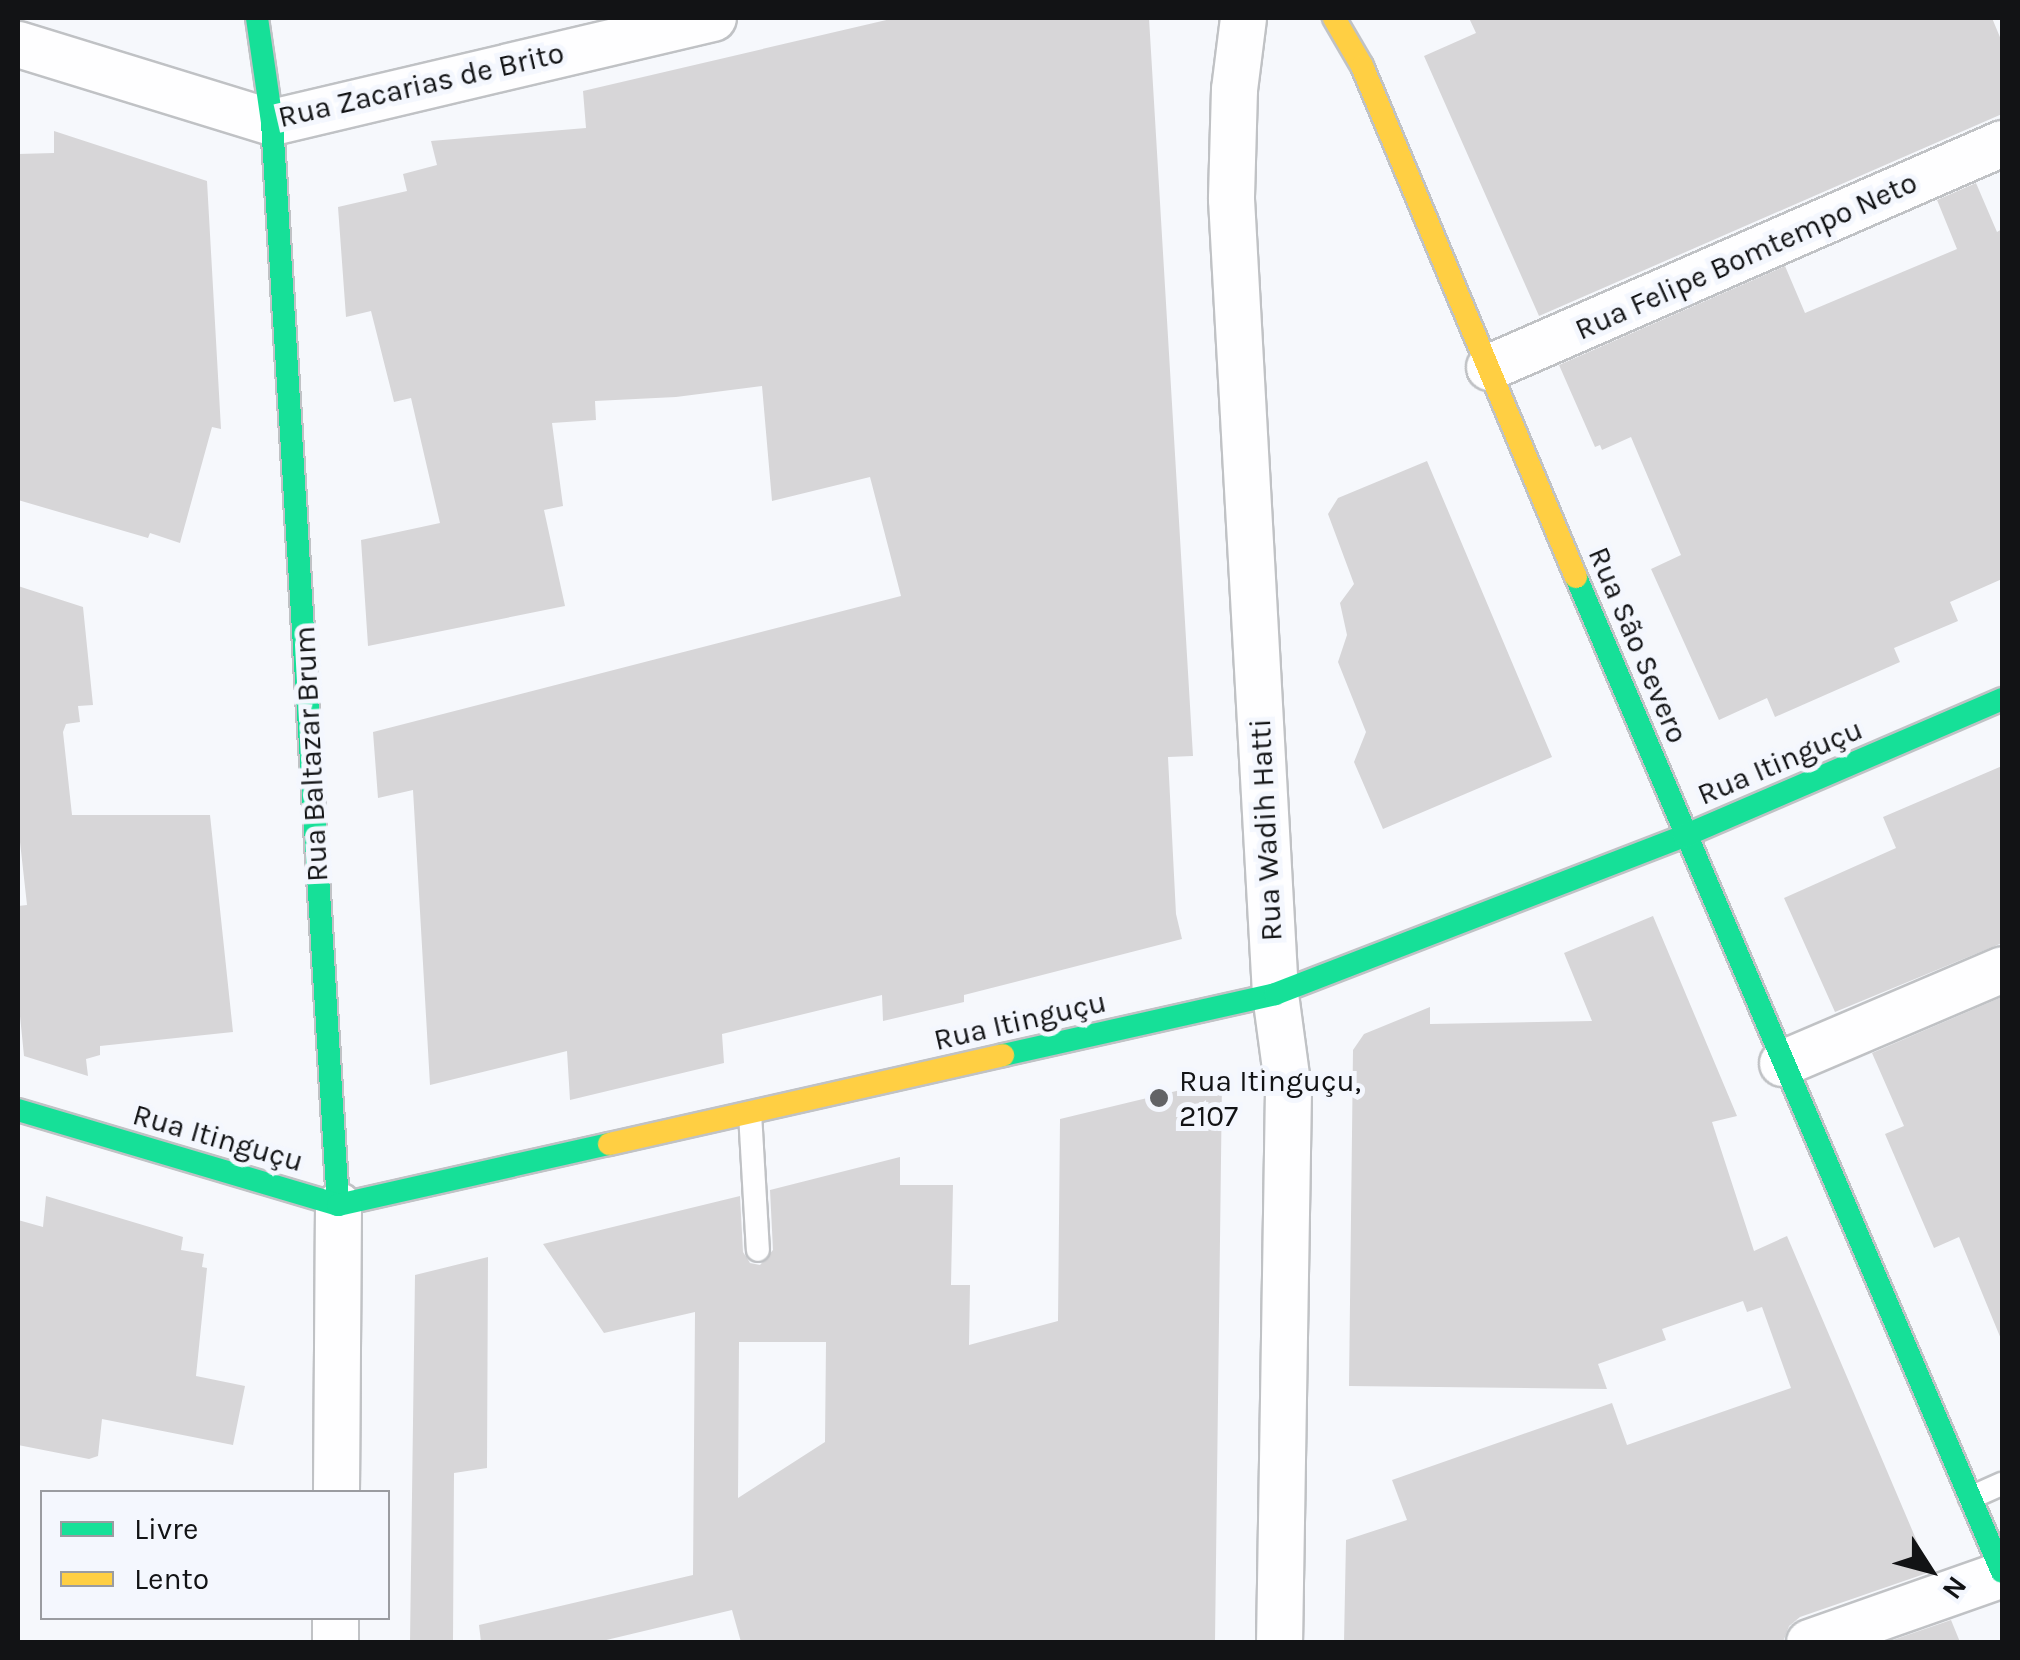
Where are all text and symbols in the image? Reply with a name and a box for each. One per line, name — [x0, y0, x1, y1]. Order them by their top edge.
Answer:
street label: Rua Zacarias de Brito — [275, 35, 567, 135]
street label: Rua Felipe Bomtempo Neto — [1569, 164, 1923, 348]
street label: Rua São Severo — [1580, 541, 1696, 749]
street label: Rua Baltazar Brum — [286, 625, 336, 883]
street label: Rua Itinguçu — [1692, 711, 1868, 813]
street label: Rua Wadih Hatti — [1242, 718, 1290, 942]
street label: Rua Itinguçu — [930, 984, 1110, 1058]
place label: Rua Itinguçu, 2107 — [1179, 1063, 1361, 1134]
marker: Rua Itinguçu, 2107 — [1148, 1087, 1170, 1109]
street label: Rua Itinguçu — [129, 1096, 307, 1180]
legend — [40, 1490, 390, 1620]
text: Livre — [134, 1511, 198, 1547]
north arrow — [1880, 1520, 1980, 1620]
text: Lento — [134, 1561, 209, 1597]
text: N — [1935, 1570, 1974, 1606]

